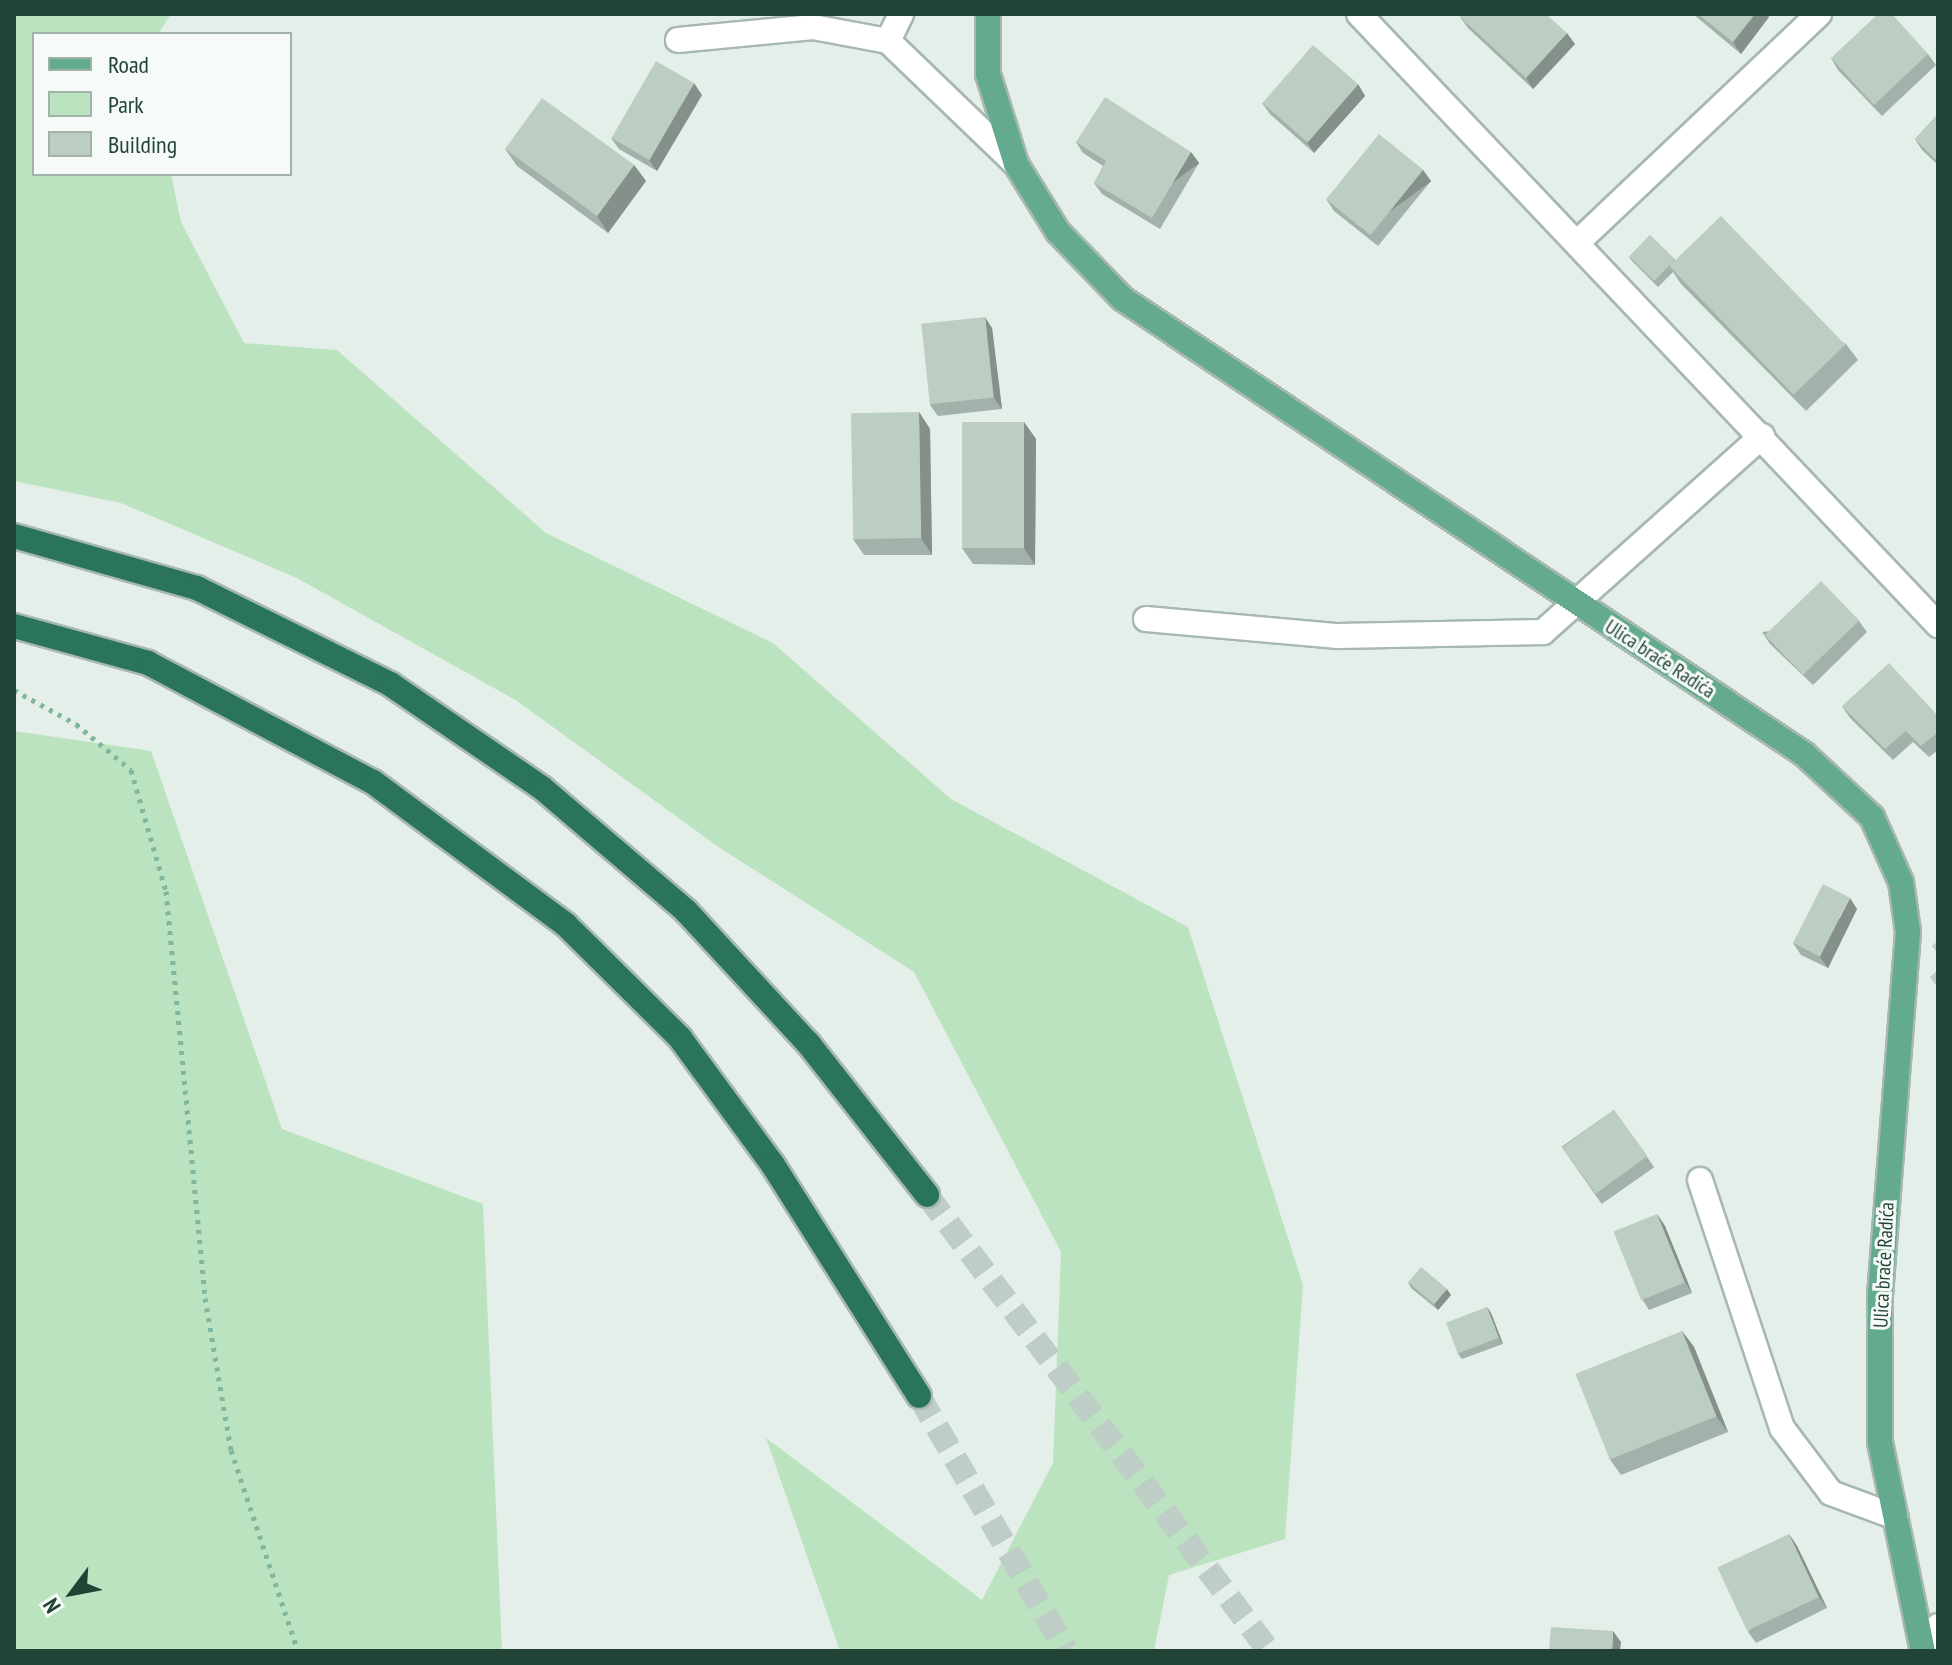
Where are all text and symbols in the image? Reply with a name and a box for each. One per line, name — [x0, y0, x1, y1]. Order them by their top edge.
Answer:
legend — [32, 32, 292, 176]
text: Road — [108, 49, 149, 80]
text: Park — [108, 89, 144, 120]
text: Building — [108, 129, 177, 160]
street label: Ulica braće Radića — [1601, 615, 1719, 703]
street label: Ulica braće Radića — [1869, 1201, 1899, 1329]
north arrow — [32, 1553, 112, 1633]
text: N — [37, 1593, 67, 1618]

